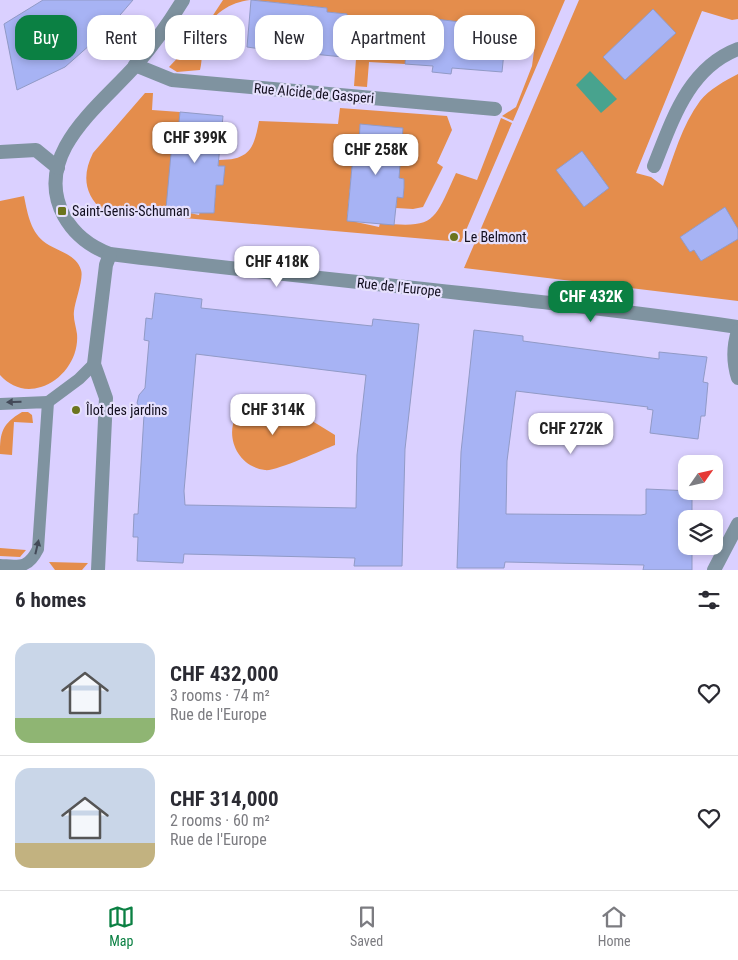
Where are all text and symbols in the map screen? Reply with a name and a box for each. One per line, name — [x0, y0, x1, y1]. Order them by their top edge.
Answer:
chip: Buy — [15, 15, 77, 60]
chip: Rent — [87, 15, 155, 60]
chip: Filters — [165, 15, 245, 60]
chip: New — [255, 15, 323, 60]
chip: Apartment — [333, 15, 444, 60]
chip: House — [454, 15, 535, 60]
street label: Rue Alcide de Gasperi — [253, 80, 375, 106]
pin: CHF 399K — [143, 121, 247, 164]
text: CHF 399K — [163, 128, 227, 147]
pin: CHF 258K — [324, 134, 428, 176]
text: CHF 258K — [344, 140, 408, 159]
place label: Saint-Genis-Schuman — [72, 203, 190, 219]
marker: Saint-Genis-Schuman — [56, 205, 68, 217]
place label: Le Belmont — [464, 229, 526, 245]
marker: Le Belmont — [448, 231, 460, 243]
pin: CHF 418K — [225, 246, 329, 288]
text: CHF 418K — [245, 252, 309, 271]
street label: Rue de l'Europe — [356, 275, 442, 299]
pin: CHF 432K — [539, 280, 643, 323]
text: CHF 432K — [559, 287, 623, 306]
pin: CHF 314K — [221, 394, 325, 436]
one-way arrow — [5, 399, 21, 407]
text: CHF 314K — [241, 400, 305, 419]
place label: Îlot des jardins — [85, 401, 168, 418]
marker: Îlot des jardins — [70, 404, 82, 416]
pin: CHF 272K — [519, 412, 623, 455]
text: CHF 272K — [539, 419, 603, 438]
north arrow — [678, 455, 722, 500]
map controls — [678, 455, 723, 555]
button: layers — [678, 510, 723, 555]
one-way arrow — [33, 539, 41, 555]
icon: filters — [695, 586, 723, 614]
text: 6 homes — [15, 588, 86, 612]
text: CHF 432,000 — [170, 662, 279, 686]
icon: home — [55, 663, 115, 723]
icon: heart — [695, 679, 723, 707]
text: 3 rooms · 74 m² — [170, 686, 270, 705]
text: Rue de l'Europe — [170, 705, 267, 724]
text: CHF 314,000 — [170, 787, 279, 811]
icon: home — [55, 788, 115, 848]
icon: heart — [695, 804, 723, 832]
text: 2 rooms · 60 m² — [170, 811, 270, 830]
text: Rue de l'Europe — [170, 830, 267, 849]
tab: Map — [107, 903, 135, 949]
tab: Saved — [350, 903, 383, 949]
tab: Home — [598, 903, 631, 949]

